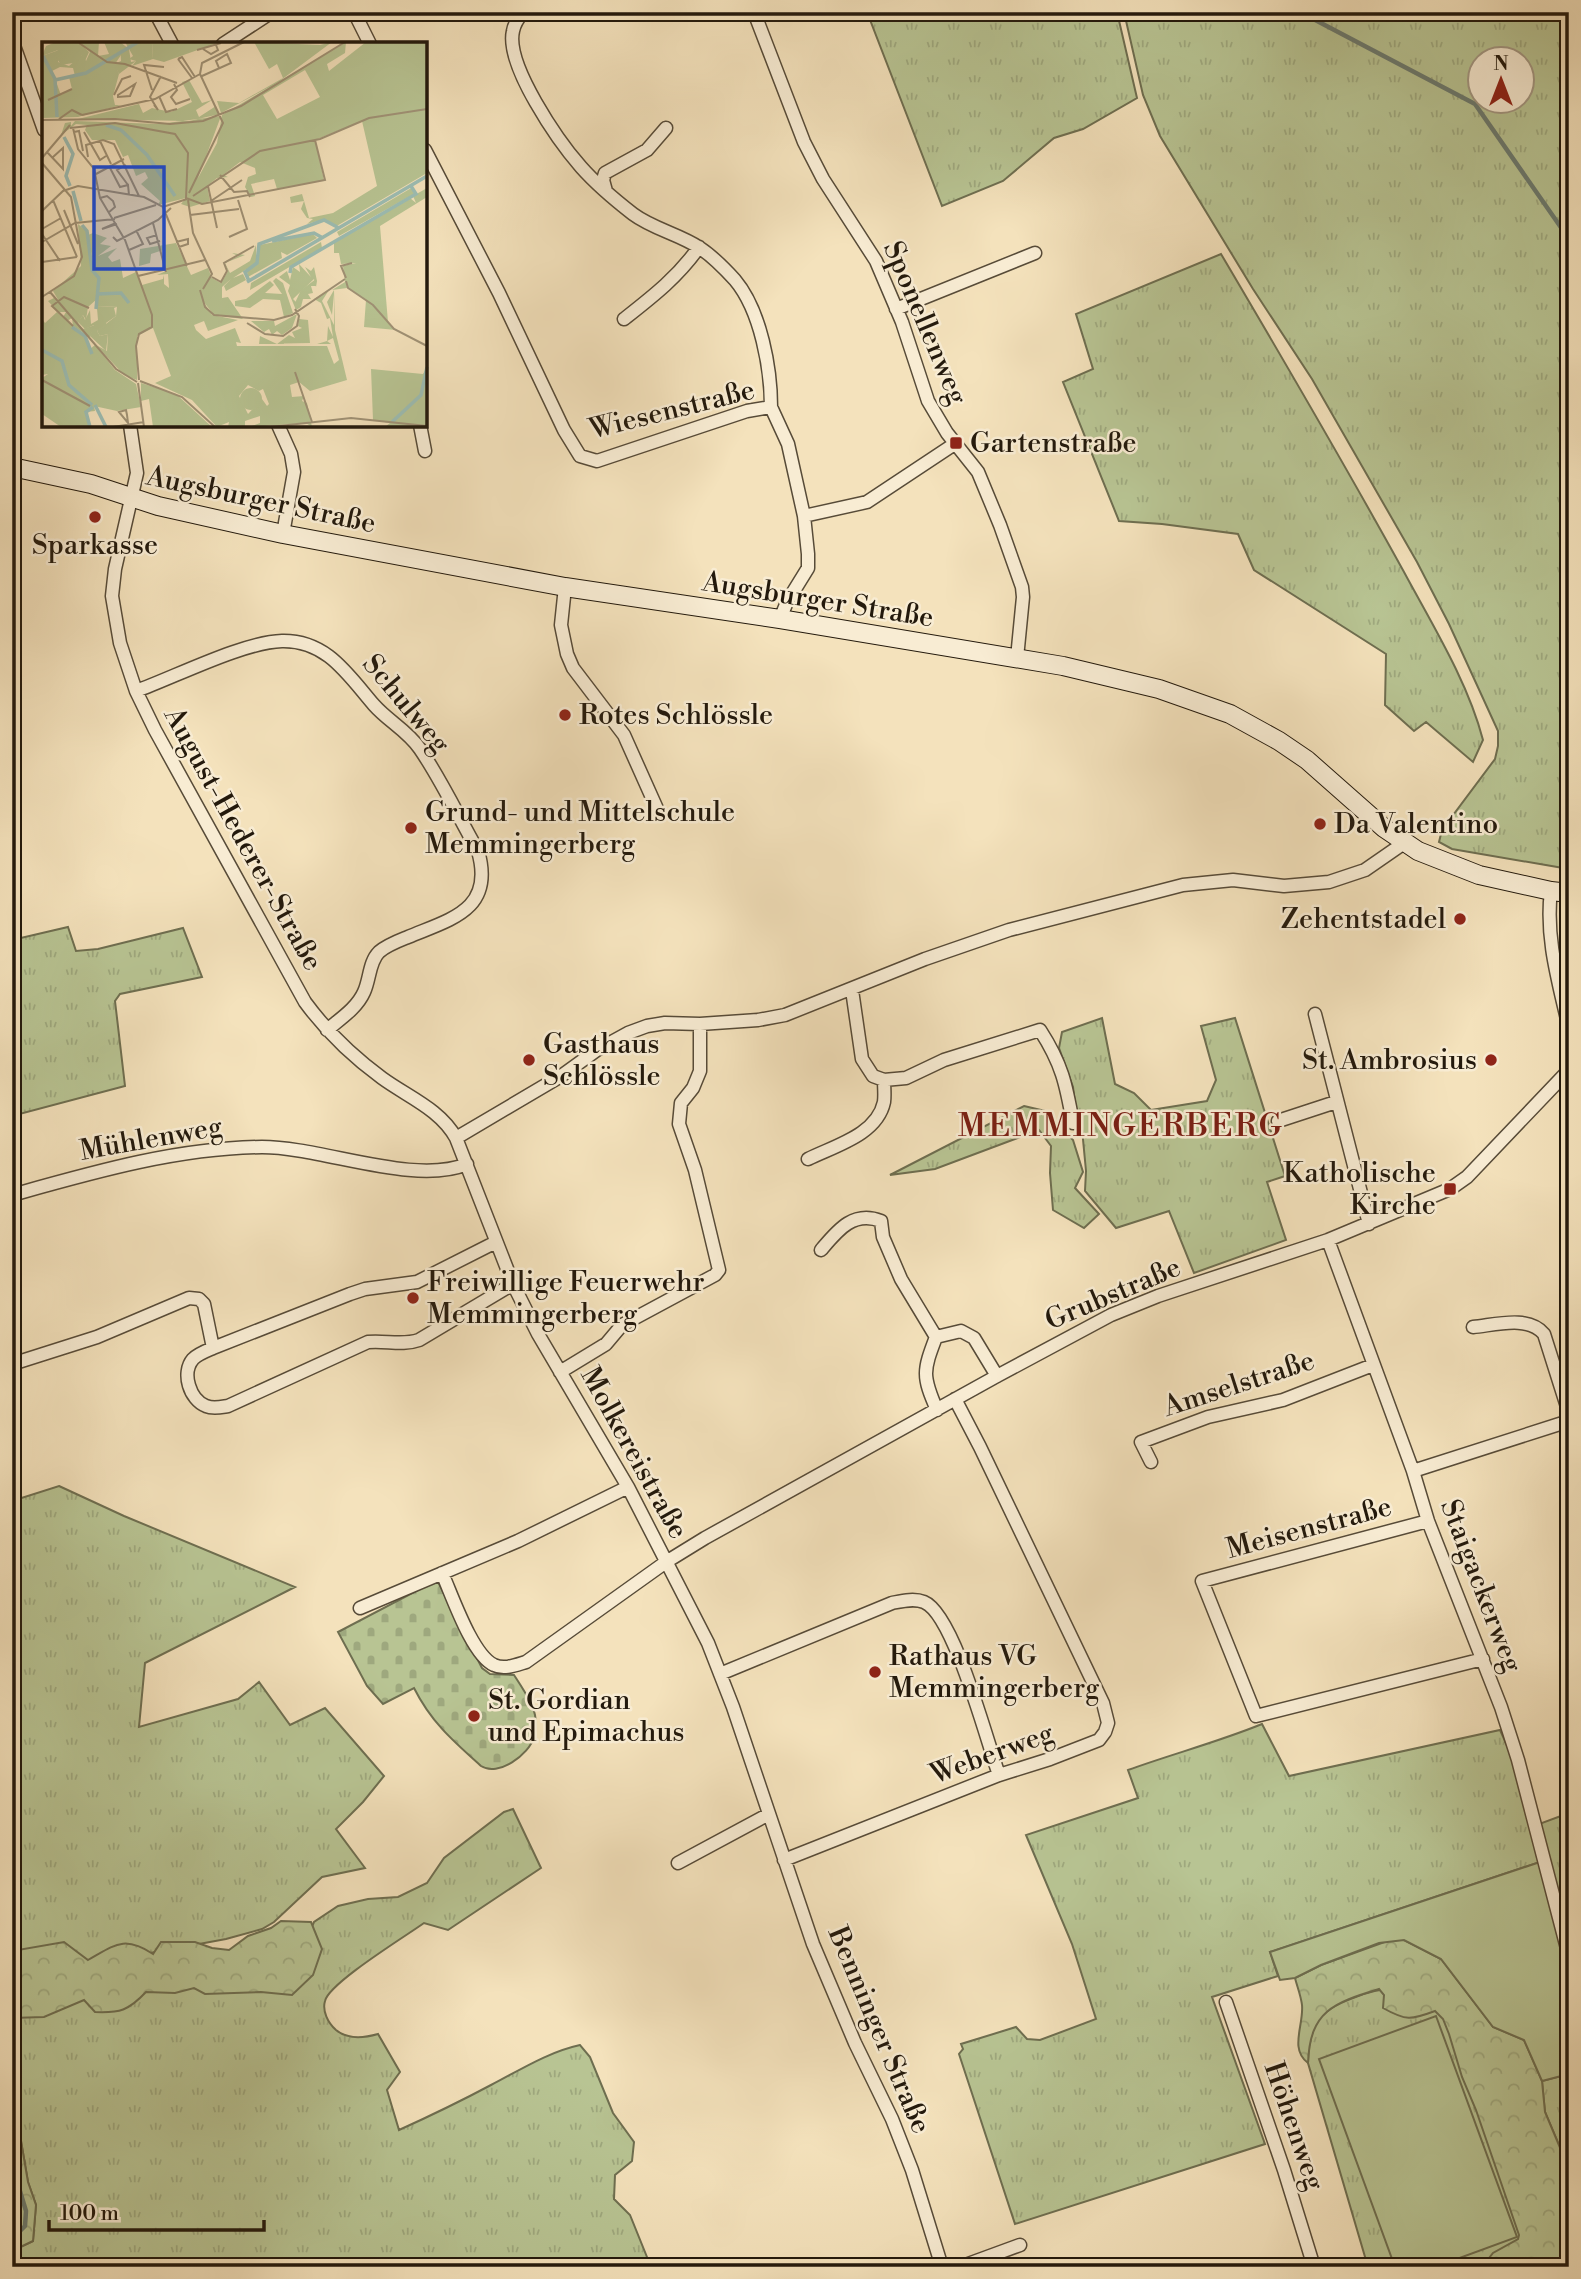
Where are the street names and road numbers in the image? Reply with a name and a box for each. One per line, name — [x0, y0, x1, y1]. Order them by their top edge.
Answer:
street label: Sponellenweg — [875, 236, 975, 410]
street label: Wiesenstraße — [585, 373, 758, 448]
street label: Augsburger Straße — [142, 458, 379, 541]
street label: Augsburger Straße — [699, 564, 936, 636]
street label: Schulweg — [354, 647, 458, 761]
street label: August-Hederer-Straße — [156, 700, 330, 977]
street label: Mühlenweg — [77, 1109, 226, 1169]
street label: Grubstraße — [1040, 1250, 1186, 1338]
street label: Amselstraße — [1158, 1343, 1319, 1425]
street label: Molkereistraße — [572, 1361, 696, 1545]
street label: Meisenstraße — [1223, 1489, 1395, 1567]
street label: Staigackerweg — [1432, 1495, 1530, 1678]
street label: Weberweg — [925, 1715, 1059, 1793]
street label: Benninger Straße — [819, 1920, 938, 2139]
street label: Höhenweg — [1256, 2057, 1332, 2195]

